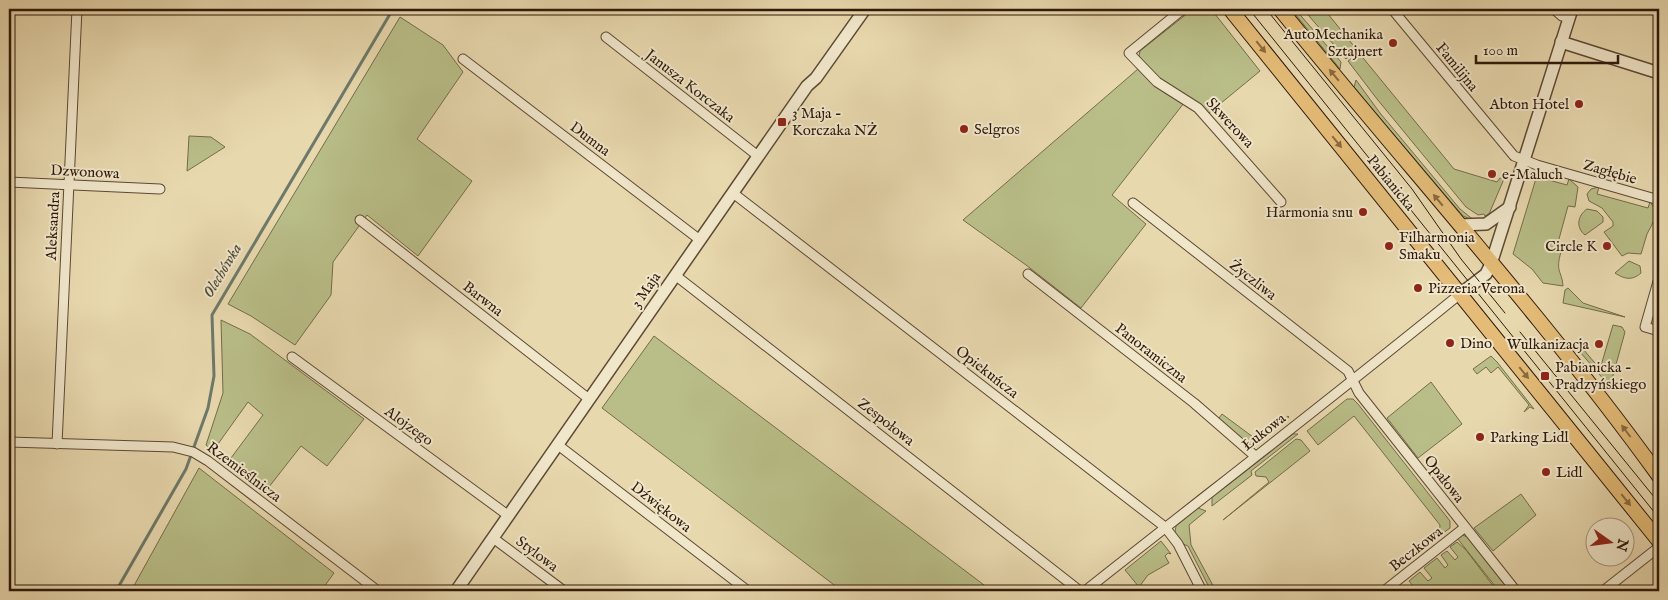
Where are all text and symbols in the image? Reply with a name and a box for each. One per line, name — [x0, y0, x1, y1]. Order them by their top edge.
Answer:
place label: AutoMechanika Sztajnert — [1283, 25, 1384, 61]
scale bar — [1476, 32, 1618, 64]
marker: AutoMechanika Sztajnert — [1387, 37, 1399, 49]
street label: Familijna — [1432, 39, 1483, 96]
one-way arrow — [1255, 40, 1266, 53]
text: 100 m — [1483, 41, 1519, 60]
street label: Janusza Korczaka — [640, 44, 739, 127]
one-way arrow — [1328, 68, 1339, 81]
street label: Skwerowa — [1202, 94, 1258, 153]
place label: Abton Hotel — [1489, 95, 1570, 114]
marker: Abton Hotel — [1573, 98, 1585, 110]
place label: 3 Maja - Korczaka NŻ — [792, 104, 878, 140]
marker: 3 Maja - Korczaka NŻ — [776, 116, 788, 128]
street label: Dumna — [566, 118, 614, 161]
place label: Selgros — [974, 120, 1020, 139]
marker: Selgros — [958, 123, 970, 135]
one-way arrow — [1332, 135, 1343, 148]
street label: Pabianicka — [1363, 151, 1420, 215]
street label: Zagłębie — [1581, 155, 1639, 189]
street label: Dzwonowa — [50, 161, 120, 183]
place label: e-Maluch — [1502, 165, 1563, 184]
marker: e-Maluch — [1486, 168, 1498, 180]
street label: Aleksandra — [42, 191, 64, 262]
one-way arrow — [1432, 193, 1443, 206]
place label: Harmonia snu — [1266, 203, 1353, 222]
marker: Harmonia snu — [1357, 206, 1369, 218]
place label: Filharmonia Smaku — [1399, 228, 1475, 264]
place label: Circle K — [1545, 237, 1597, 256]
water label: Olechówka — [199, 240, 247, 302]
marker: Filharmonia Smaku — [1383, 240, 1395, 252]
marker: Circle K — [1601, 240, 1613, 252]
street label: Życzliwa — [1225, 256, 1281, 305]
street label: 3 Maja — [627, 268, 665, 312]
street label: Barwna — [459, 277, 507, 321]
place label: Pizzeria Verona — [1428, 279, 1525, 298]
marker: Pizzeria Verona — [1412, 282, 1424, 294]
street label: Panoramiczna — [1111, 319, 1191, 387]
place label: Dino — [1460, 334, 1492, 353]
place label: Wulkanizacja — [1507, 335, 1590, 354]
marker: Dino — [1444, 337, 1456, 349]
marker: Wulkanizacja — [1593, 338, 1605, 350]
street label: Opiekuńcza — [952, 341, 1023, 403]
place label: Pabianicka - Prądzyńskiego — [1555, 358, 1646, 394]
one-way arrow — [1518, 366, 1529, 379]
marker: Pabianicka - Prądzyńskiego — [1539, 370, 1551, 382]
street label: Zespołowa — [854, 394, 919, 450]
street label: Alojzego — [380, 401, 437, 450]
street label: Łukowa — [1238, 409, 1290, 455]
one-way arrow — [1621, 425, 1631, 438]
place label: Parking Lidl — [1490, 428, 1570, 447]
marker: Parking Lidl — [1474, 431, 1486, 443]
street label: Rzemieślnicza — [203, 438, 286, 507]
street label: Opałowa — [1419, 451, 1469, 507]
place label: Lidl — [1556, 463, 1584, 482]
marker: Lidl — [1540, 466, 1552, 478]
street label: Dźwiękowa — [627, 477, 696, 537]
one-way arrow — [1620, 493, 1631, 506]
north arrow — [1586, 518, 1636, 568]
street label: Beczkowa — [1386, 522, 1447, 576]
street label: Stylowa — [512, 532, 562, 576]
text: N — [1611, 536, 1632, 553]

